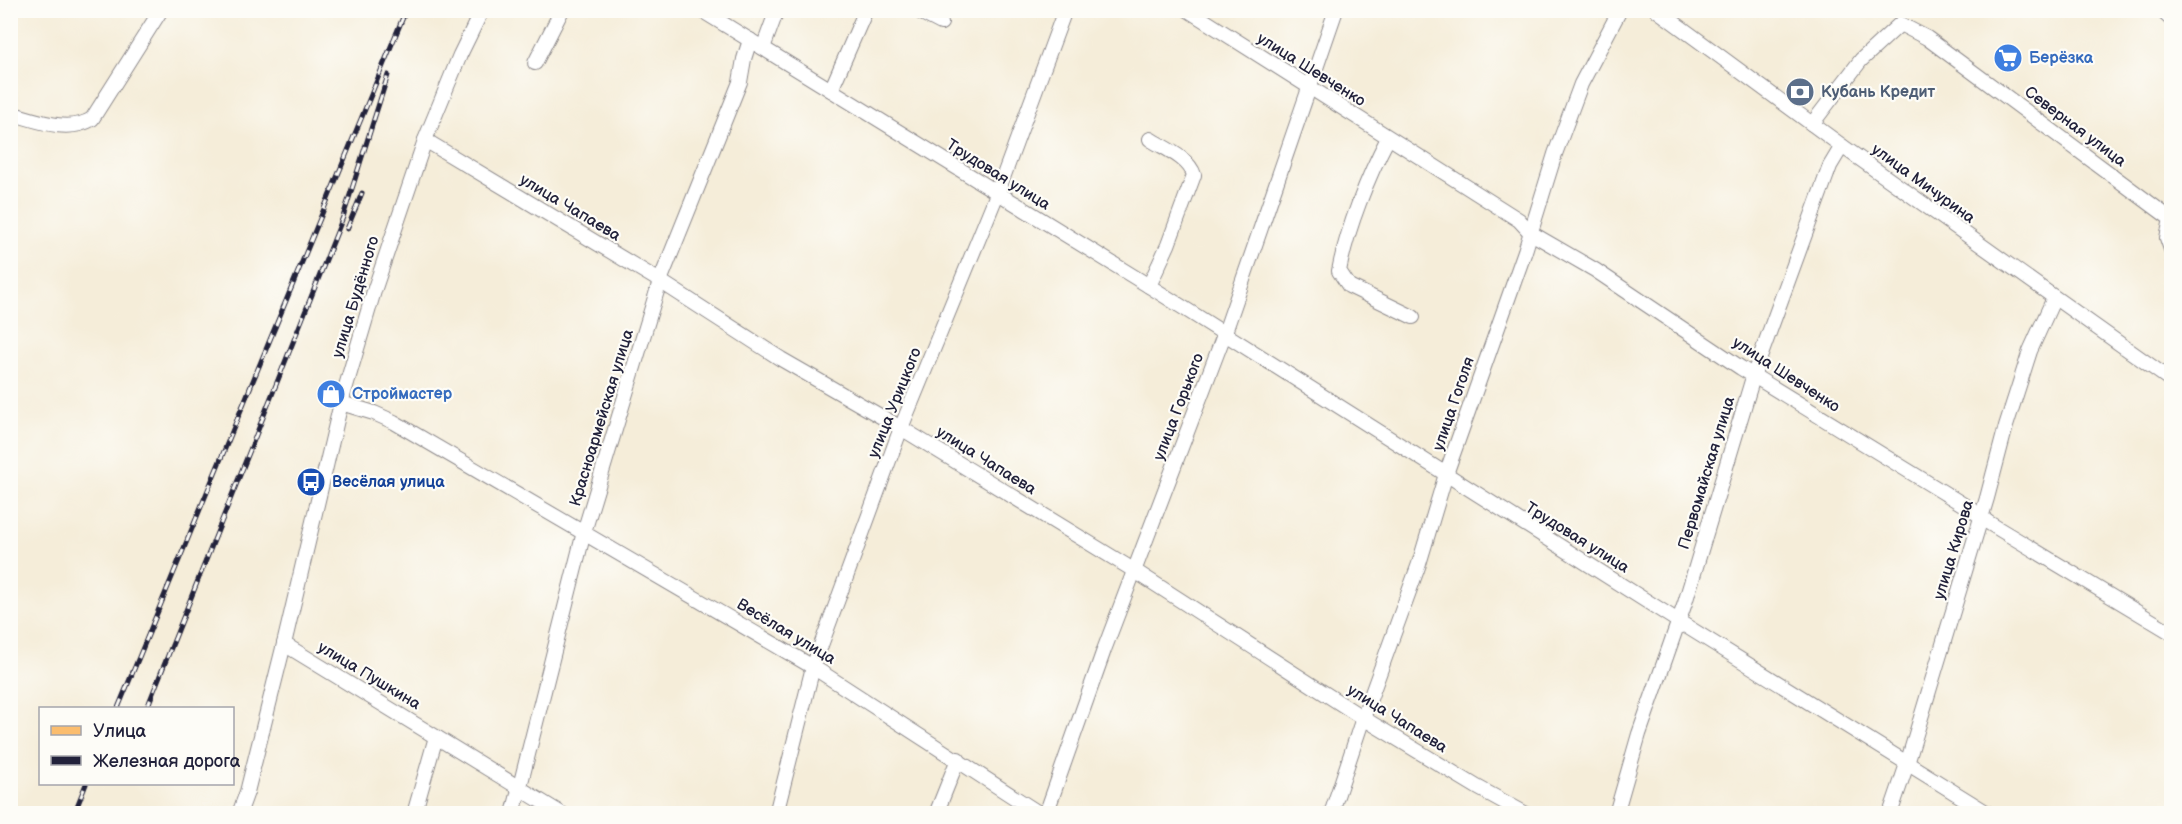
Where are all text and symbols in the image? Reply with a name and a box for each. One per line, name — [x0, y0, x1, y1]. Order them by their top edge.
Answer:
street label: улица Шевченко — [1253, 29, 1369, 111]
supermarket icon: Берёзка — [1992, 42, 2024, 74]
place label: Берёзка — [2029, 49, 2094, 68]
bank icon: Кубань Кредит — [1784, 76, 1816, 108]
place label: Кубань Кредит — [1821, 83, 1935, 102]
street label: Северная улица — [2021, 83, 2130, 172]
street label: Трудовая улица — [942, 135, 1054, 215]
street label: улица Мичурина — [1868, 140, 1979, 228]
street label: улица Чапаева — [516, 170, 624, 246]
street label: улица Будённого — [328, 234, 384, 360]
street label: Красноармейская улица — [566, 327, 638, 509]
street label: улица Шевченко — [1729, 333, 1843, 417]
street label: улица Урицкого — [864, 345, 926, 461]
street label: улица Горького — [1150, 351, 1208, 463]
street label: улица Гоголя — [1429, 355, 1479, 453]
shop icon: Строймастер — [315, 378, 347, 410]
place label: Строймастер — [352, 385, 453, 404]
street label: Первомайская улица — [1675, 394, 1739, 552]
street label: улица Чапаева — [933, 423, 1040, 500]
bus stop icon: Весёлая улица — [295, 466, 327, 498]
place label: Весёлая улица — [332, 473, 445, 492]
street label: улица Кирова — [1930, 497, 1978, 602]
street label: Трудовая улица — [1521, 498, 1633, 578]
street label: Весёлая улица — [733, 595, 839, 669]
street label: улица Пушкина — [314, 638, 424, 714]
street label: улица Чапаева — [1344, 681, 1451, 758]
legend — [39, 707, 234, 785]
text: Улица — [93, 721, 147, 742]
text: Железная дорога — [93, 751, 241, 772]

